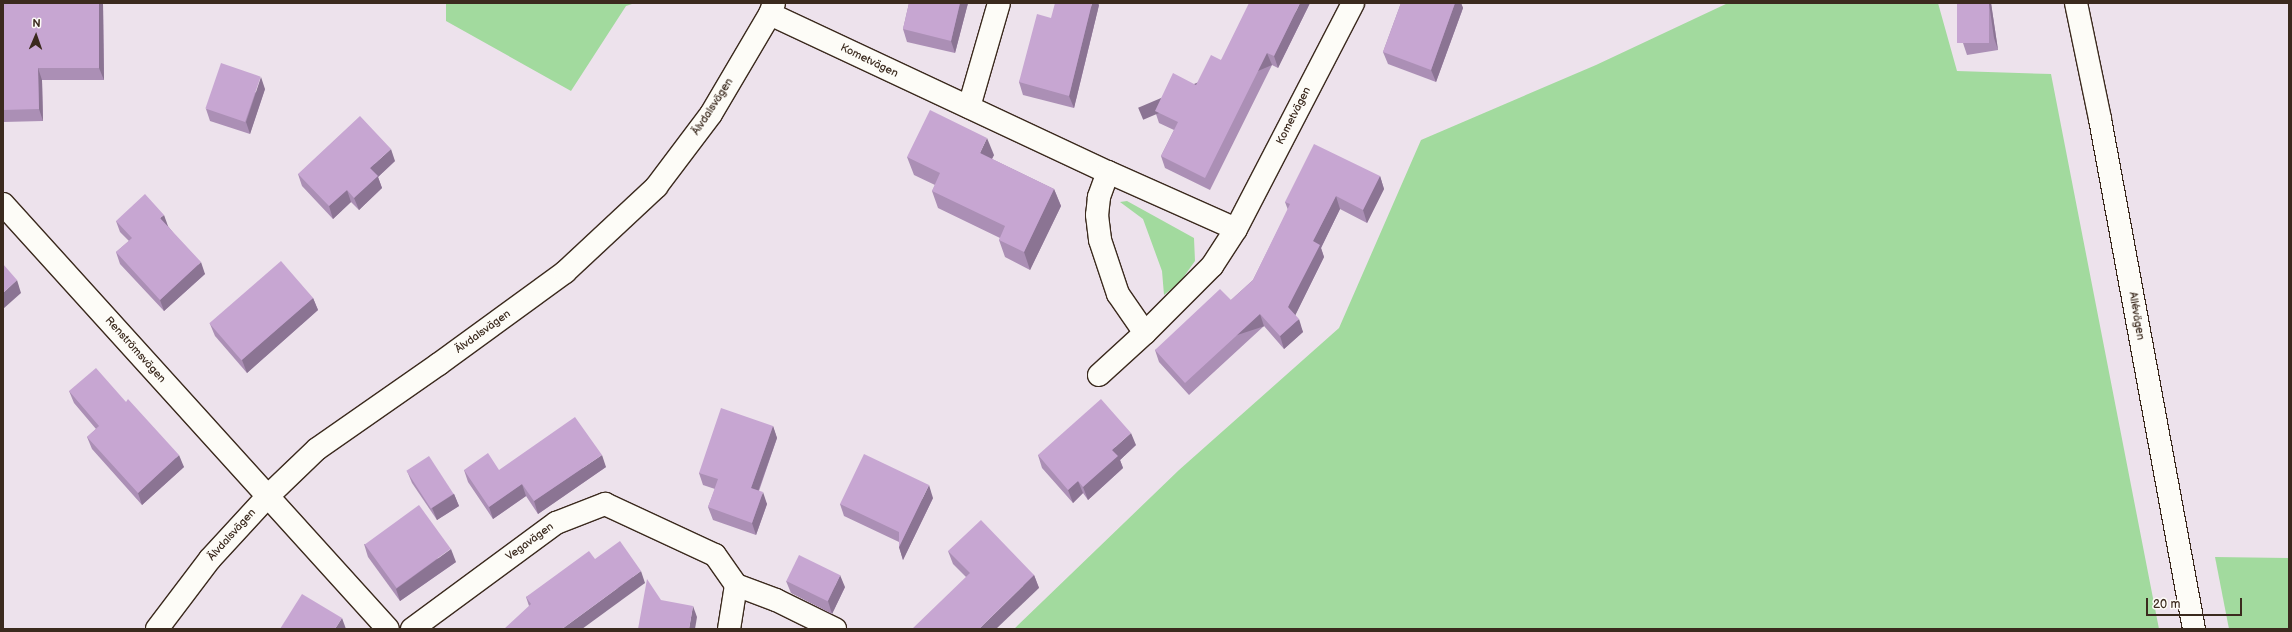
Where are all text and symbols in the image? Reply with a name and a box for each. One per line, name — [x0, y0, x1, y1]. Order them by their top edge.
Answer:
north arrow — [16, 16, 56, 56]
text: N — [32, 17, 41, 30]
street label: Kometvägen — [838, 41, 900, 81]
street label: Älvdalsvägen — [690, 76, 736, 138]
street label: Kometvägen — [1274, 85, 1314, 147]
street label: Allévägen — [2125, 291, 2147, 341]
street label: Älvdalsvägen — [453, 308, 513, 356]
street label: Renströmsvägen — [102, 314, 168, 386]
street label: Älvdalsvägen — [205, 506, 259, 564]
street label: Vegavägen — [504, 520, 556, 564]
scale bar — [2148, 590, 2244, 616]
text: 20 m — [2153, 597, 2180, 612]

